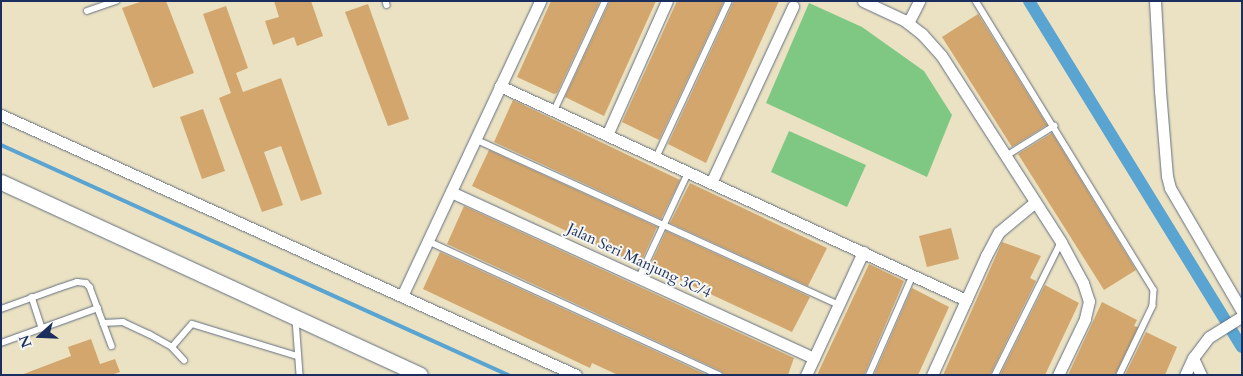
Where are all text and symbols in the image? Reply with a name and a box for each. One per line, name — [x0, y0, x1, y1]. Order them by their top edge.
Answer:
street label: Jalan Seri Manjung 3C/4 — [564, 220, 714, 302]
north arrow — [15, 311, 65, 361]
text: N — [14, 332, 36, 350]

